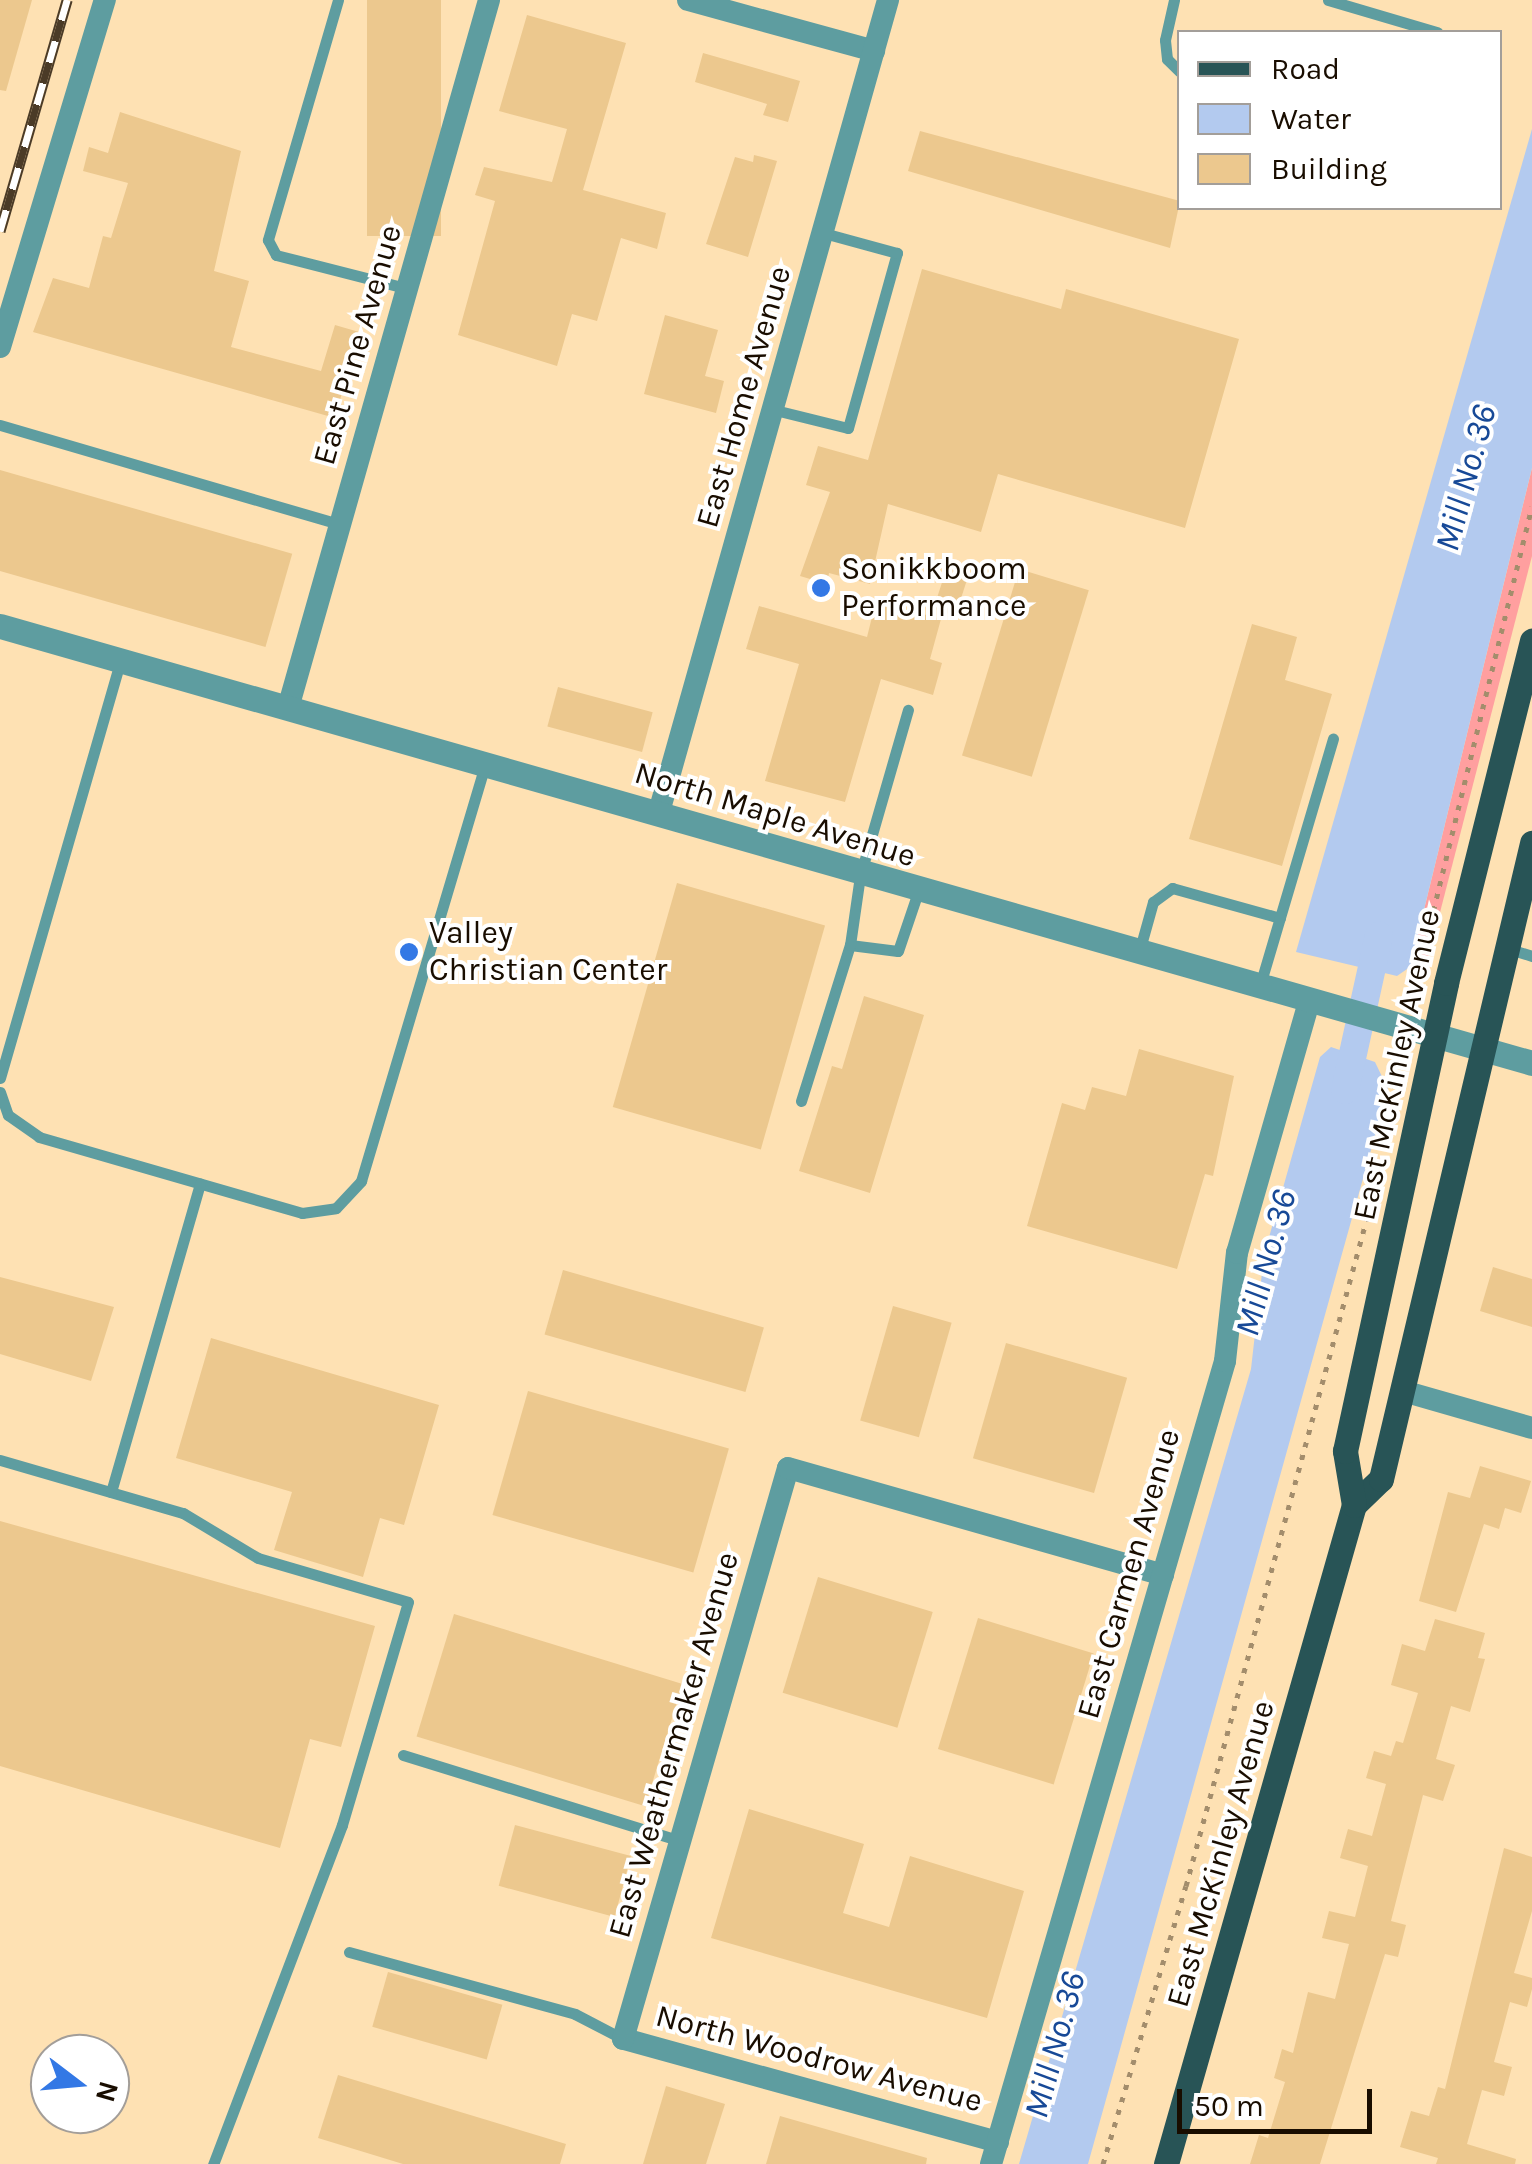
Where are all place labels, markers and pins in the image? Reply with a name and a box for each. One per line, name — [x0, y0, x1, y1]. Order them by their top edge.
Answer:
place label: Sonikkboom Performance — [841, 551, 1027, 626]
marker: Sonikkboom Performance — [810, 577, 832, 599]
place label: Valley Christian Center — [429, 915, 667, 990]
marker: Valley Christian Center — [398, 941, 420, 963]

